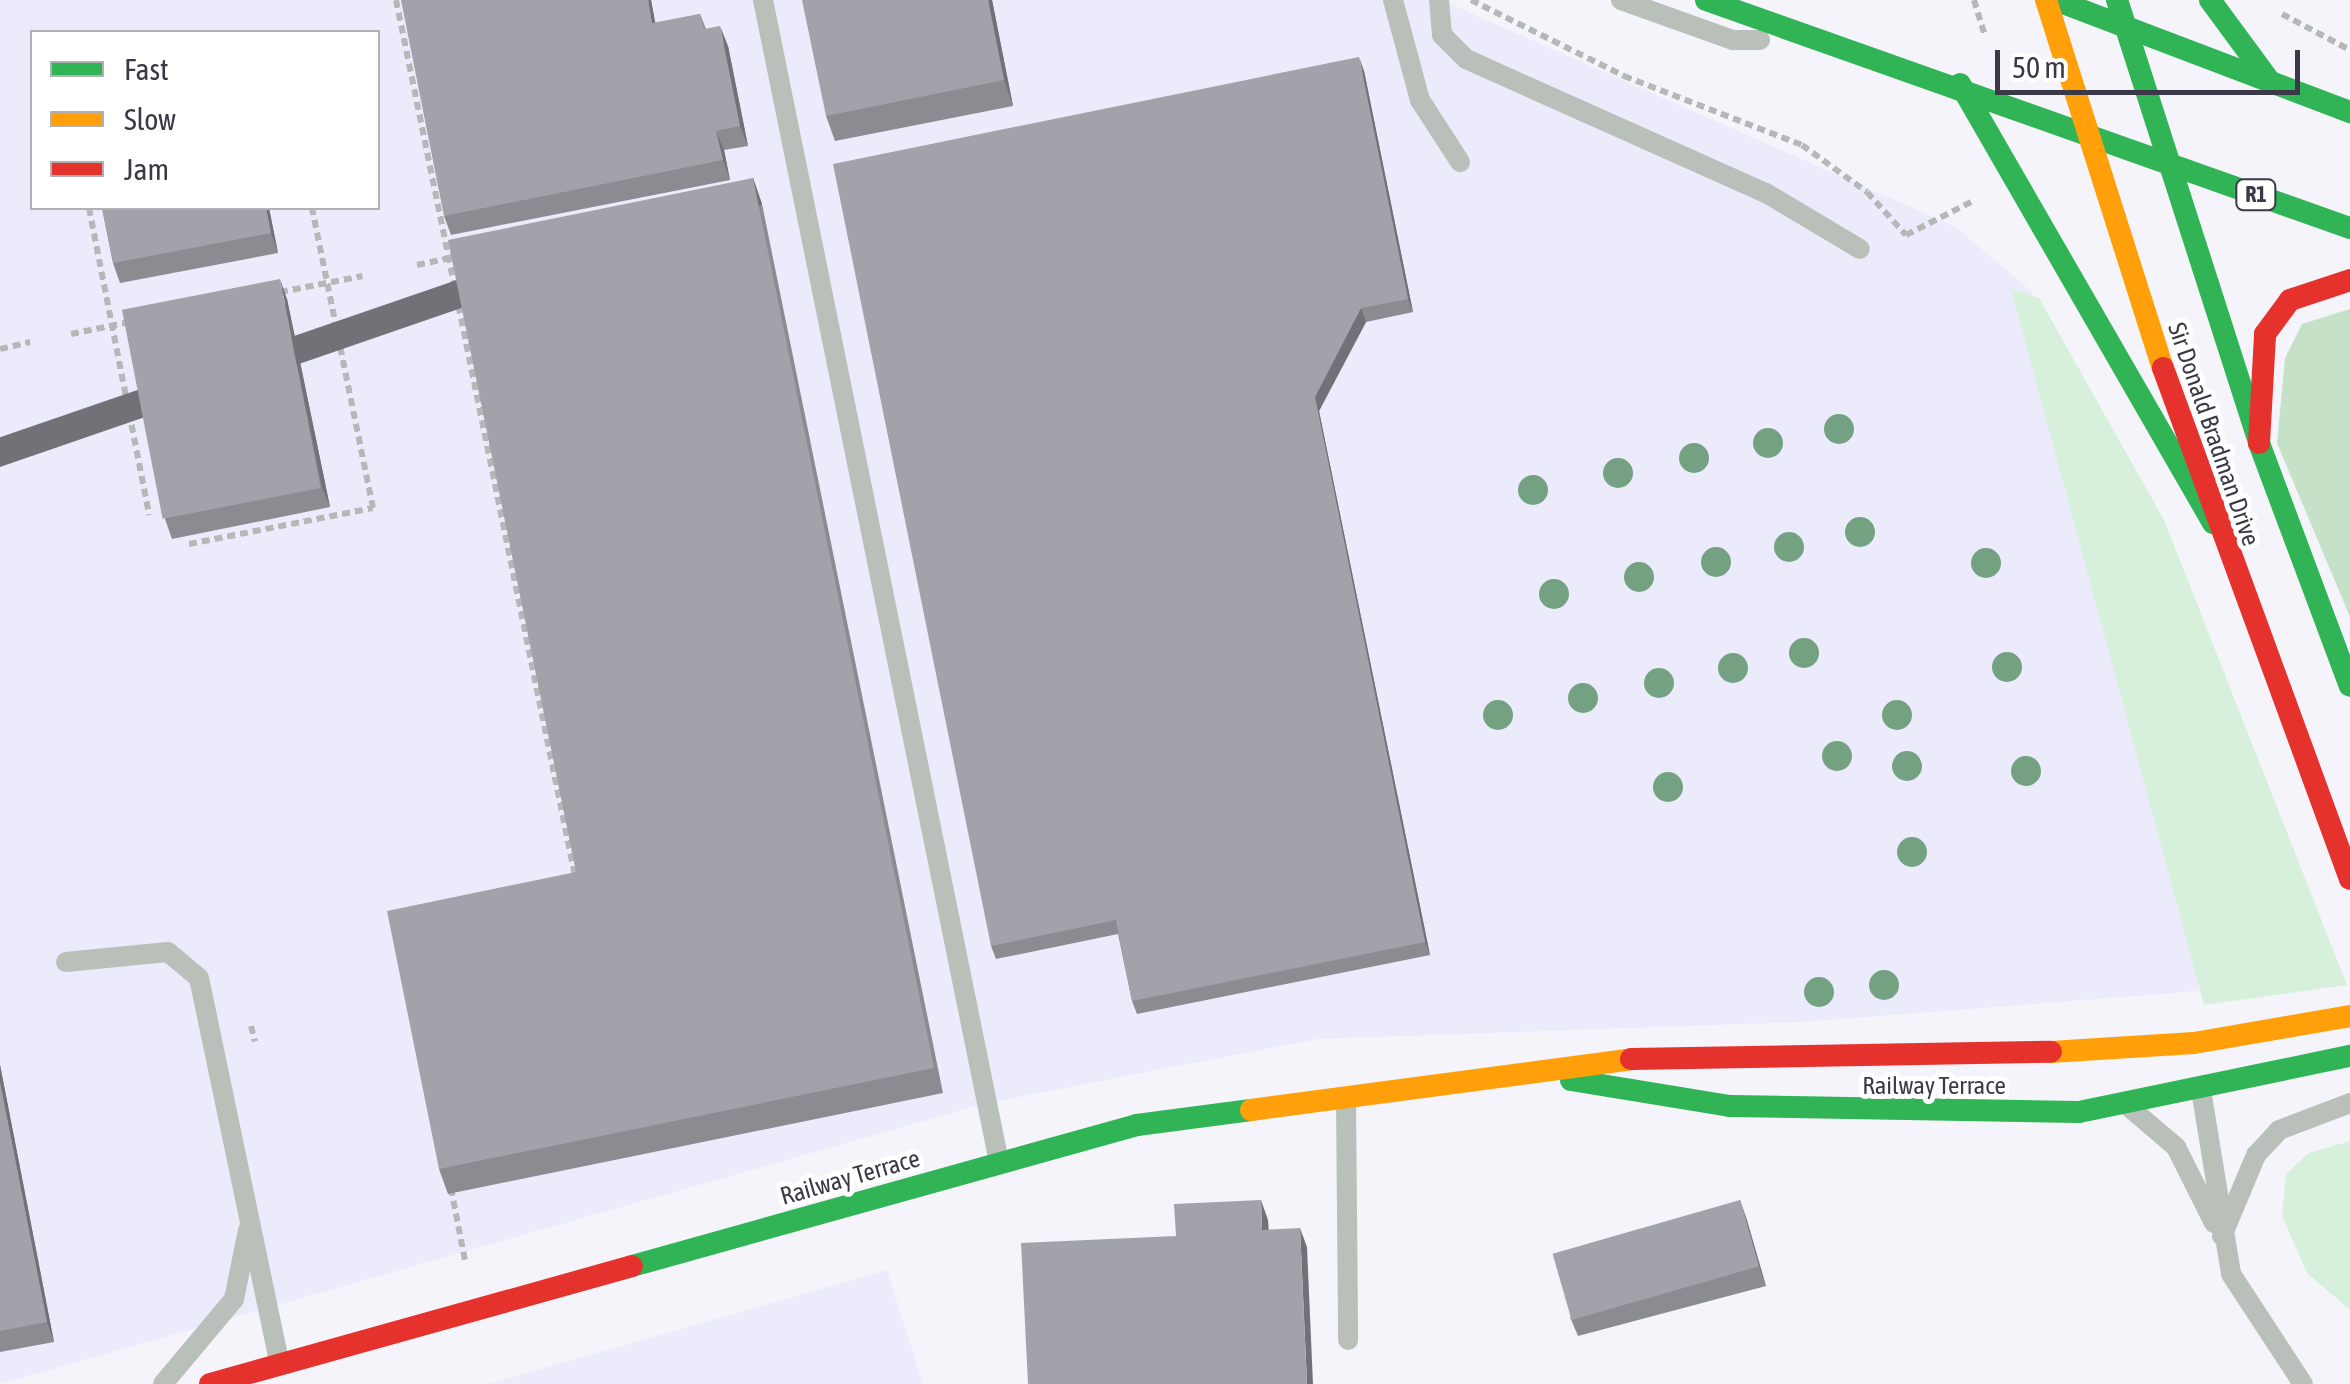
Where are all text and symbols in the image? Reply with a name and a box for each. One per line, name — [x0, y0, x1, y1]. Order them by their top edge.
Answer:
legend — [30, 30, 380, 210]
scale bar — [2000, 30, 2305, 92]
text: 50 m — [2012, 50, 2066, 84]
text: Fast — [124, 52, 169, 86]
text: Slow — [124, 102, 176, 136]
text: Jam — [124, 152, 169, 186]
road number: R1 — [2234, 178, 2278, 212]
street label: Sir Donald Bradman Drive — [2162, 318, 2266, 550]
street label: Railway Terrace — [1862, 1070, 2006, 1100]
street label: Railway Terrace — [777, 1143, 923, 1211]

